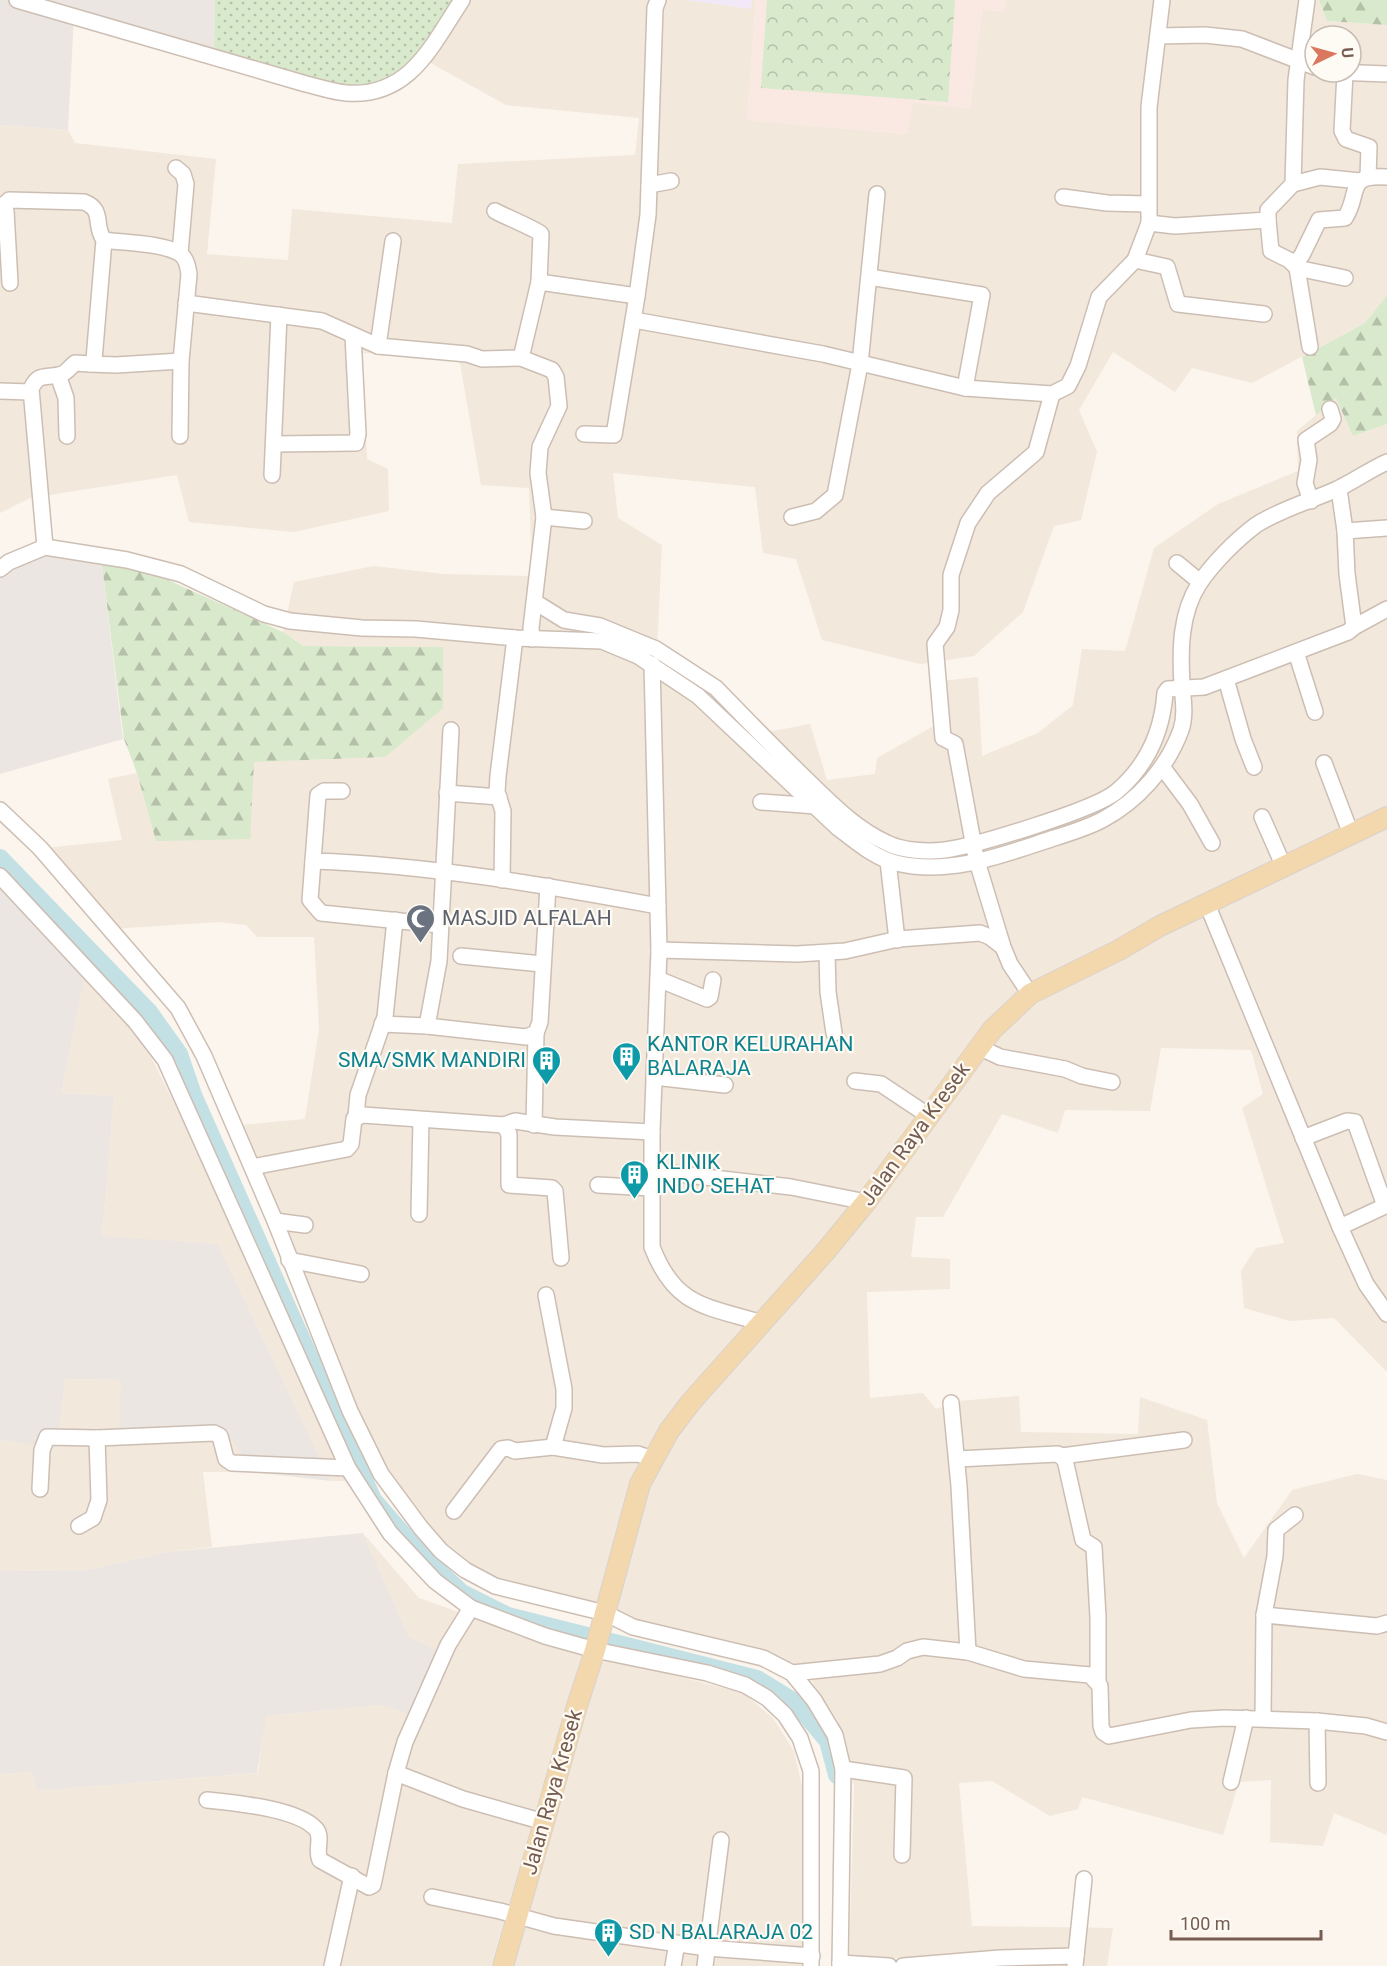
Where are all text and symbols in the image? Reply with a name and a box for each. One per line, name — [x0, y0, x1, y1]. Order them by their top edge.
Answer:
north arrow — [1303, 24, 1363, 84]
text: U — [1338, 47, 1357, 59]
mosque icon: MASJID ALFALAH — [405, 902, 437, 944]
place label: MASJID ALFALAH — [442, 906, 612, 930]
place label: KANTOR KELURAHAN BALARAJA — [647, 1032, 853, 1080]
building icon: KANTOR KELURAHAN BALARAJA — [610, 1040, 642, 1082]
building icon: SMA/SMK MANDIRI — [531, 1044, 563, 1086]
place label: SMA/SMK MANDIRI — [338, 1048, 526, 1072]
street label: Jalan Raya Kresek — [855, 1058, 975, 1210]
place label: KLINIK INDO SEHAT — [656, 1150, 775, 1198]
building icon: KLINIK INDO SEHAT — [619, 1158, 651, 1200]
street label: Jalan Raya Kresek — [517, 1706, 587, 1877]
scale bar — [1171, 1903, 1321, 1941]
text: 100 m — [1180, 1913, 1231, 1934]
building icon: SD N BALARAJA 02 — [592, 1916, 624, 1958]
place label: SD N BALARAJA 02 — [629, 1920, 813, 1944]

